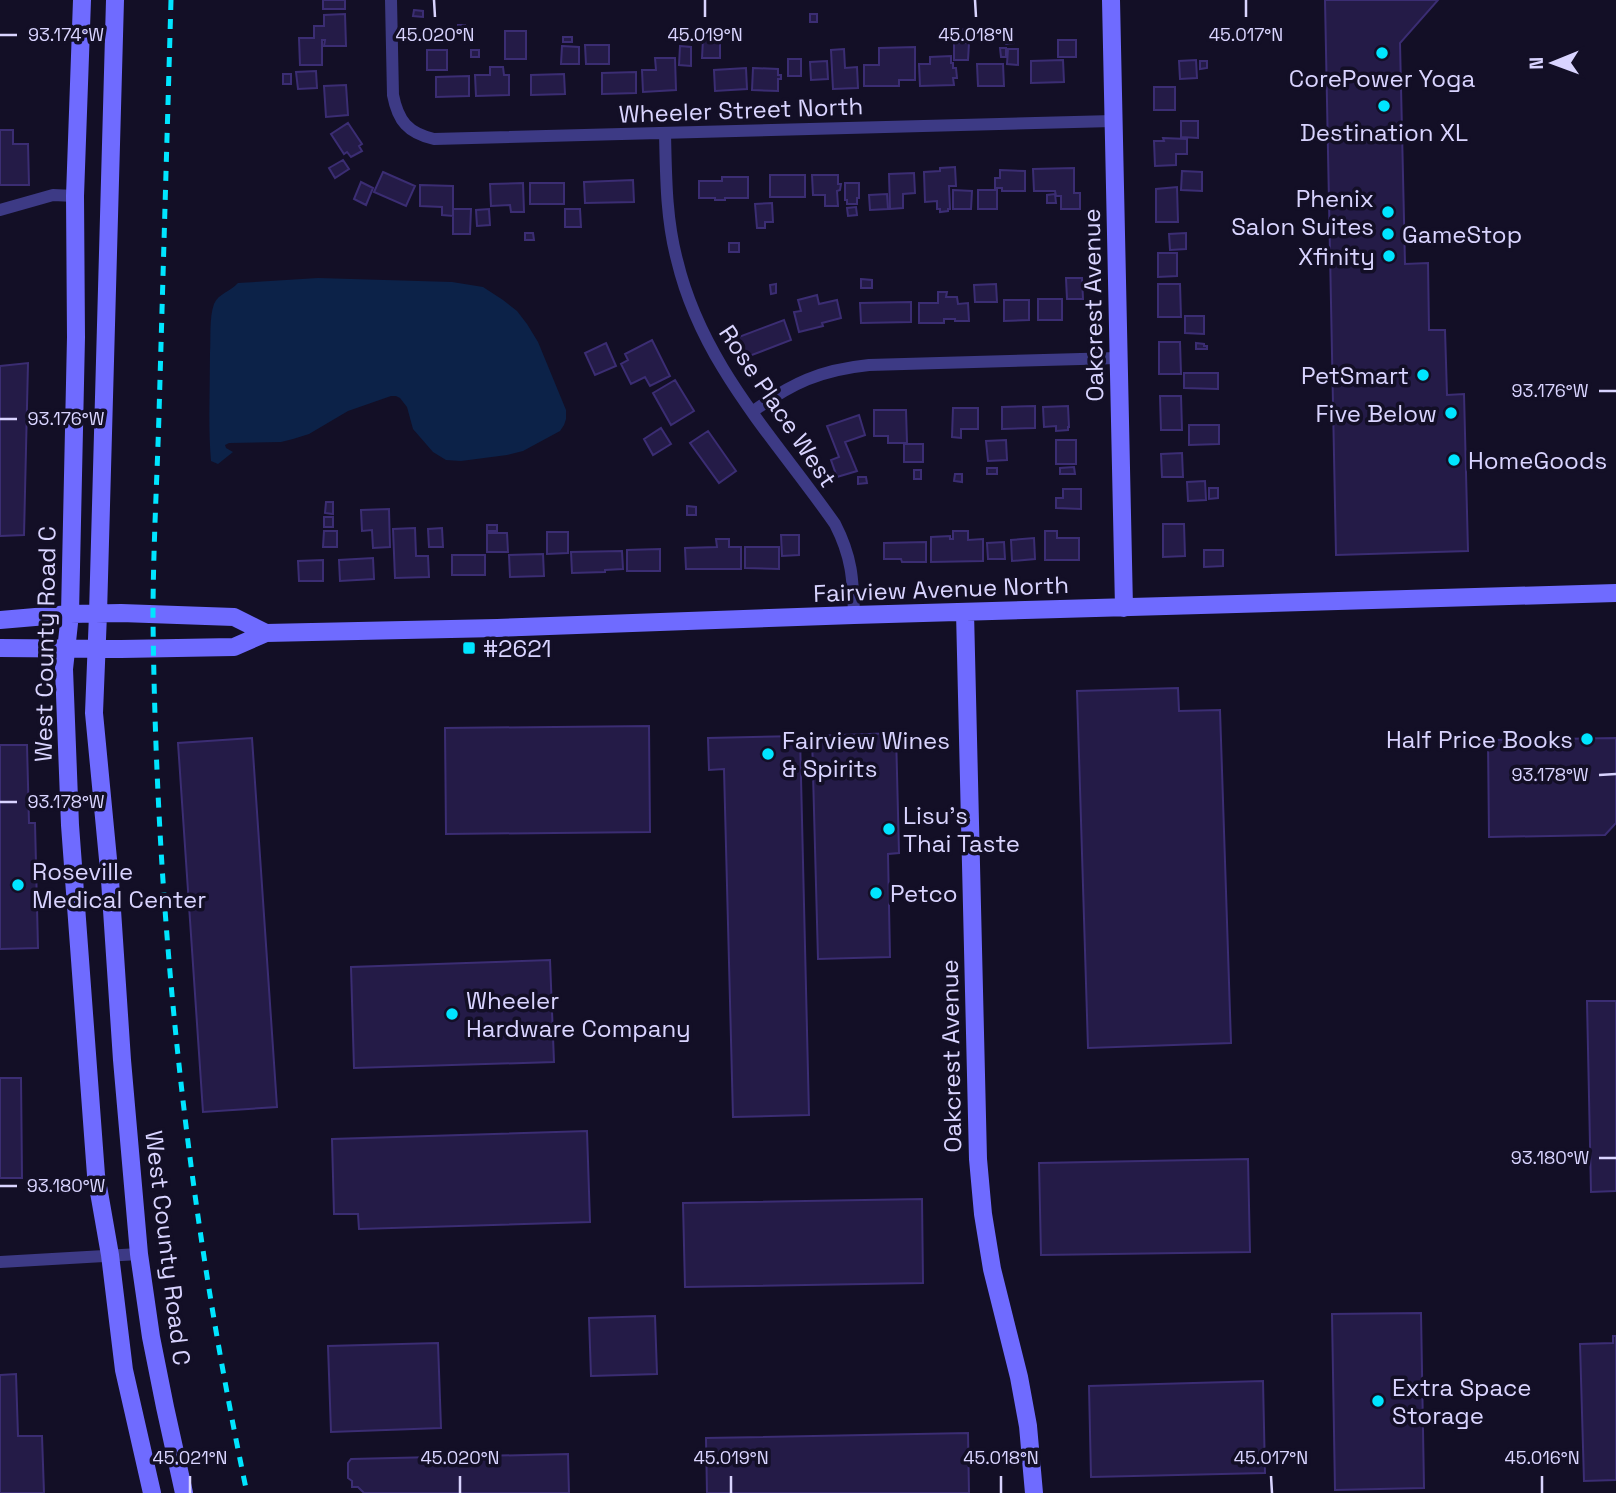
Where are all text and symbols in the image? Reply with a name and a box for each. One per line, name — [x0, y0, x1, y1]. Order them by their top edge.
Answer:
text: 93.174°W — [28, 23, 104, 46]
text: 45.020°N — [395, 23, 475, 46]
text: 45.019°N — [667, 23, 743, 46]
text: 45.018°N — [938, 23, 1014, 46]
text: 45.017°N — [1209, 23, 1283, 46]
north arrow — [1518, 28, 1588, 98]
marker: CorePower Yoga — [1374, 45, 1390, 61]
text: N — [1524, 57, 1549, 70]
place label: CorePower Yoga — [1289, 63, 1475, 94]
street label: Wheeler Street North — [618, 90, 864, 130]
marker: Destination XL — [1376, 98, 1392, 114]
place label: Destination XL — [1300, 117, 1468, 148]
place label: Phenix Salon Suites — [1231, 183, 1374, 242]
marker: Phenix Salon Suites — [1380, 204, 1396, 220]
street label: Oakcrest Avenue — [1076, 208, 1110, 402]
place label: GameStop — [1402, 219, 1522, 250]
marker: GameStop — [1380, 226, 1396, 242]
place label: Xfinity — [1298, 241, 1375, 272]
marker: Xfinity — [1381, 248, 1397, 264]
street label: Rose Place West — [712, 319, 844, 493]
place label: PetSmart — [1301, 360, 1409, 391]
marker: PetSmart — [1415, 367, 1431, 383]
text: 93.176°W — [1512, 379, 1589, 402]
place label: Five Below — [1316, 398, 1437, 429]
marker: Five Below — [1443, 405, 1459, 421]
text: 93.176°W — [28, 407, 105, 430]
place label: HomeGoods — [1468, 445, 1607, 476]
marker: HomeGoods — [1446, 452, 1462, 468]
street label: West County Road C — [27, 526, 63, 762]
street label: Fairview Avenue North — [813, 569, 1069, 609]
place label: #2621 — [483, 633, 552, 664]
marker: #2621 — [461, 640, 477, 656]
place label: Half Price Books — [1386, 724, 1573, 755]
place label: Fairview Wines & Spirits — [782, 725, 950, 784]
marker: Half Price Books — [1579, 731, 1595, 747]
marker: Fairview Wines & Spirits — [760, 746, 776, 762]
text: 93.178°W — [1511, 763, 1589, 786]
text: 93.178°W — [27, 790, 105, 813]
place label: Lisu's Thai Taste — [903, 800, 1020, 859]
marker: Lisu's Thai Taste — [881, 821, 897, 837]
place label: Roseville Medical Center — [32, 856, 206, 915]
marker: Roseville Medical Center — [10, 877, 26, 893]
place label: Petco — [890, 878, 958, 909]
marker: Petco — [868, 885, 884, 901]
street label: Oakcrest Avenue — [934, 959, 968, 1153]
place label: Wheeler Hardware Company — [466, 985, 691, 1044]
marker: Wheeler Hardware Company — [444, 1006, 460, 1022]
street label: West County Road C — [138, 1129, 198, 1367]
text: 93.180°W — [1511, 1146, 1590, 1169]
text: 93.180°W — [27, 1174, 106, 1197]
place label: Extra Space Storage — [1392, 1372, 1532, 1431]
marker: Extra Space Storage — [1370, 1393, 1386, 1409]
text: 45.021°N — [152, 1446, 228, 1469]
text: 45.020°N — [420, 1446, 500, 1469]
text: 45.019°N — [693, 1446, 769, 1469]
text: 45.018°N — [963, 1446, 1039, 1469]
text: 45.017°N — [1234, 1446, 1308, 1469]
text: 45.016°N — [1504, 1446, 1580, 1469]

